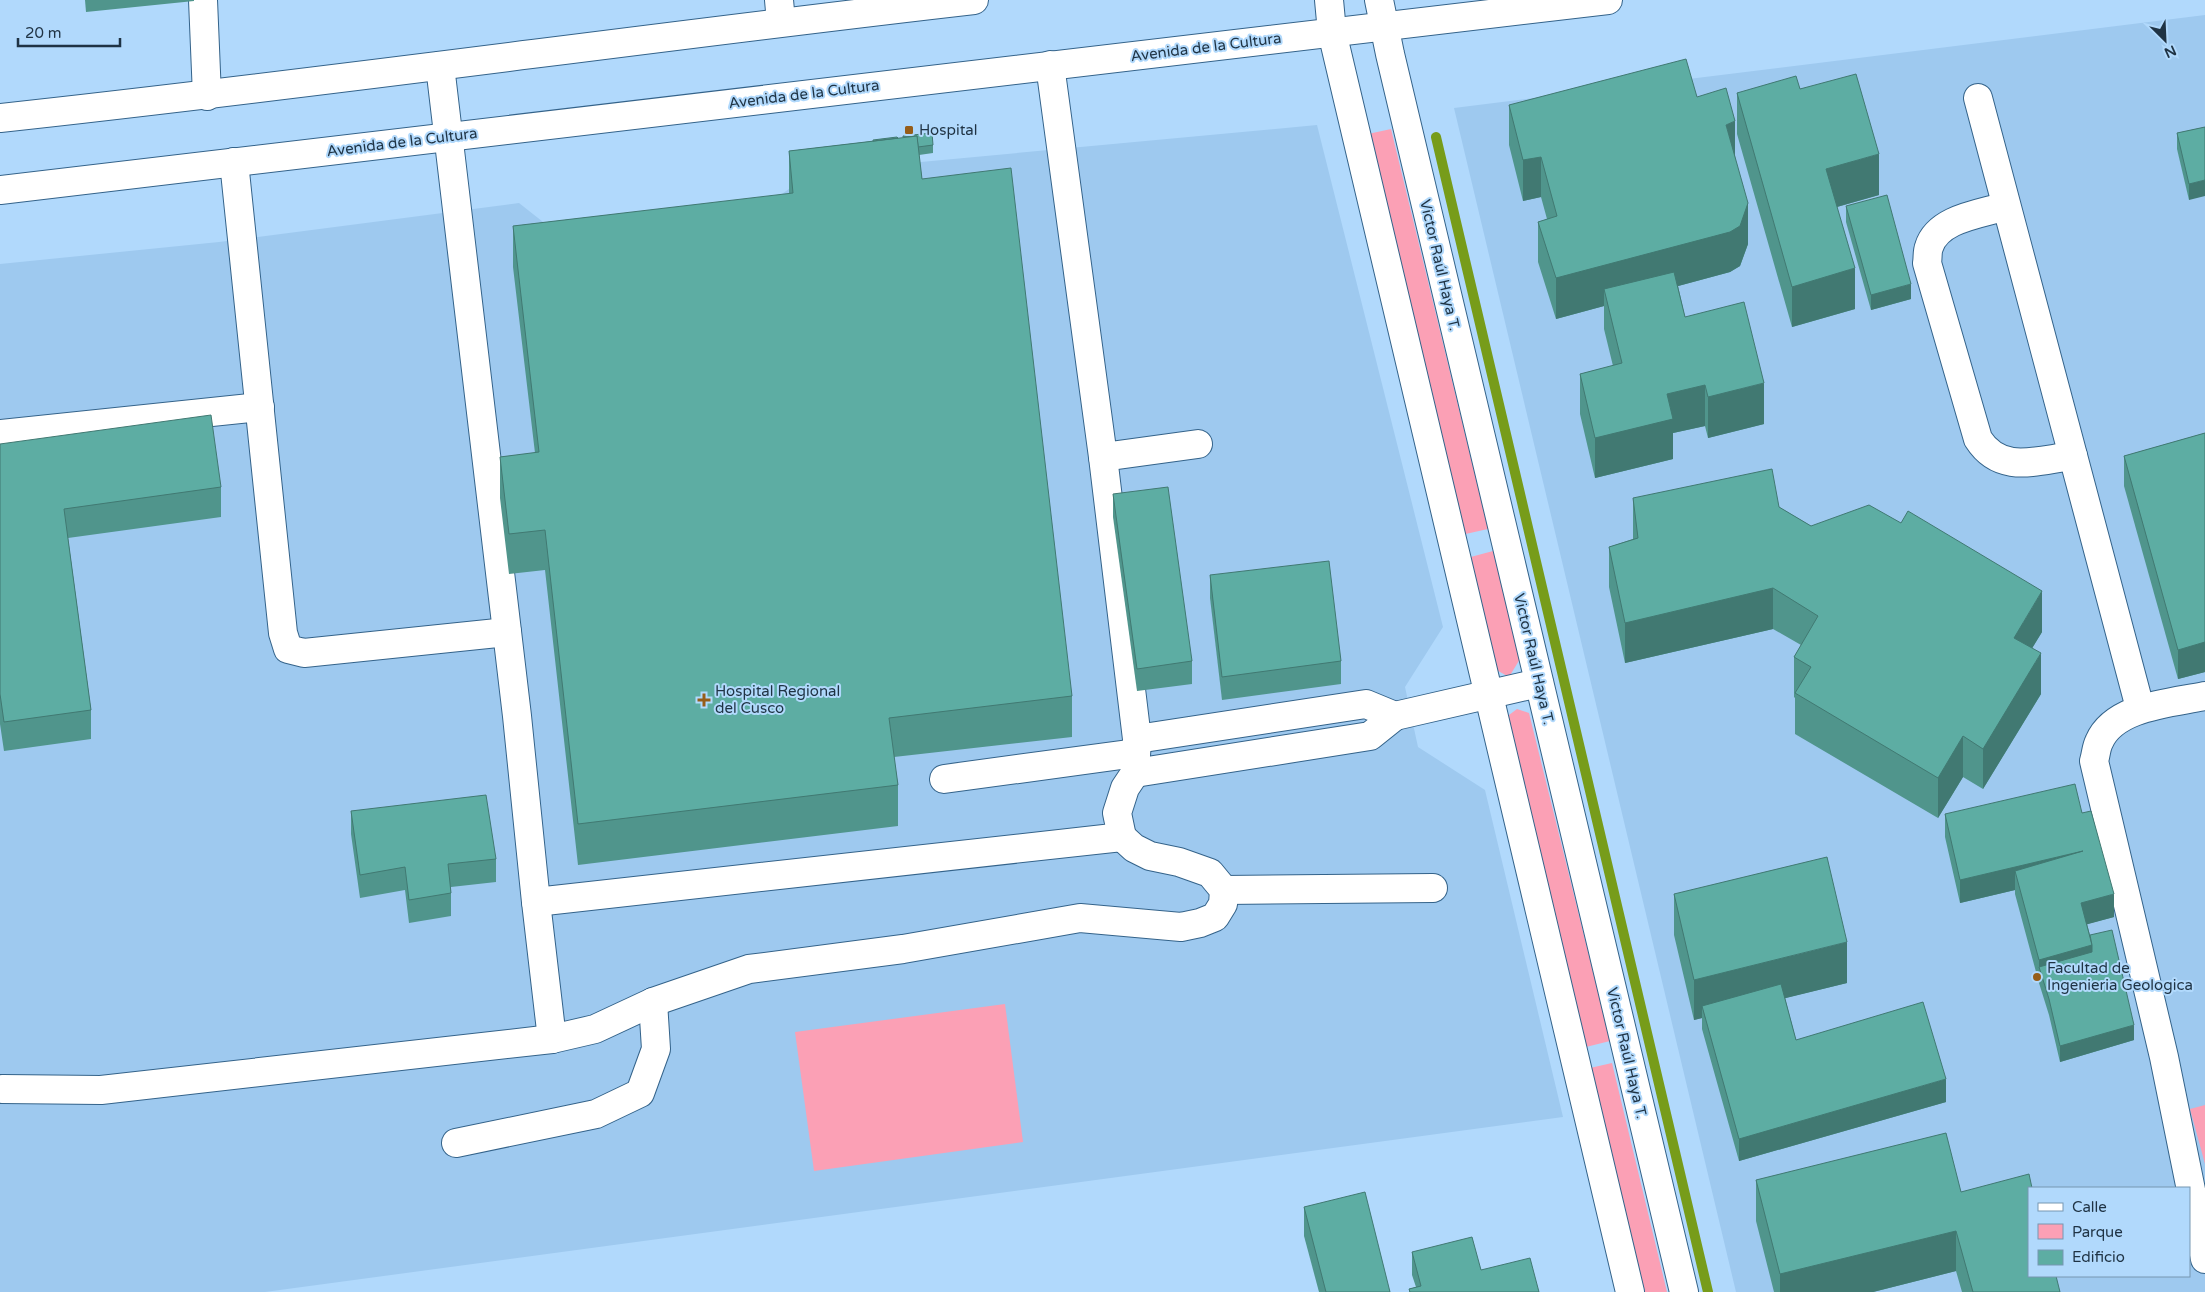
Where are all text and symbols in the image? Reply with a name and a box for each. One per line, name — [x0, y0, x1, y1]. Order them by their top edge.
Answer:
scale bar — [18, 15, 120, 47]
north arrow — [2140, 15, 2190, 65]
text: 20 m — [25, 24, 62, 42]
street label: Avenida de la Cultura — [1130, 29, 1282, 65]
text: N — [2161, 41, 2179, 61]
street label: Avenida de la Cultura — [728, 76, 880, 112]
place label: Hospital — [919, 121, 978, 139]
street label: Avenida de la Cultura — [326, 124, 478, 160]
marker: Hospital — [903, 124, 915, 136]
street label: Victor Raúl Haya T. — [1416, 197, 1464, 333]
street label: Victor Raúl Haya T. — [1510, 591, 1558, 727]
place label: Hospital Regional del Cusco — [715, 682, 840, 717]
marker: Hospital Regional del Cusco — [697, 693, 711, 707]
place label: Facultad de Ingenieria Geologica — [2047, 959, 2193, 994]
marker: Facultad de Ingenieria Geologica — [2031, 971, 2043, 983]
street label: Victor Raúl Haya T. — [1603, 985, 1651, 1121]
legend — [2028, 1187, 2190, 1277]
text: Calle — [2072, 1198, 2107, 1216]
text: Parque — [2072, 1223, 2123, 1241]
text: Edificio — [2072, 1248, 2125, 1266]

